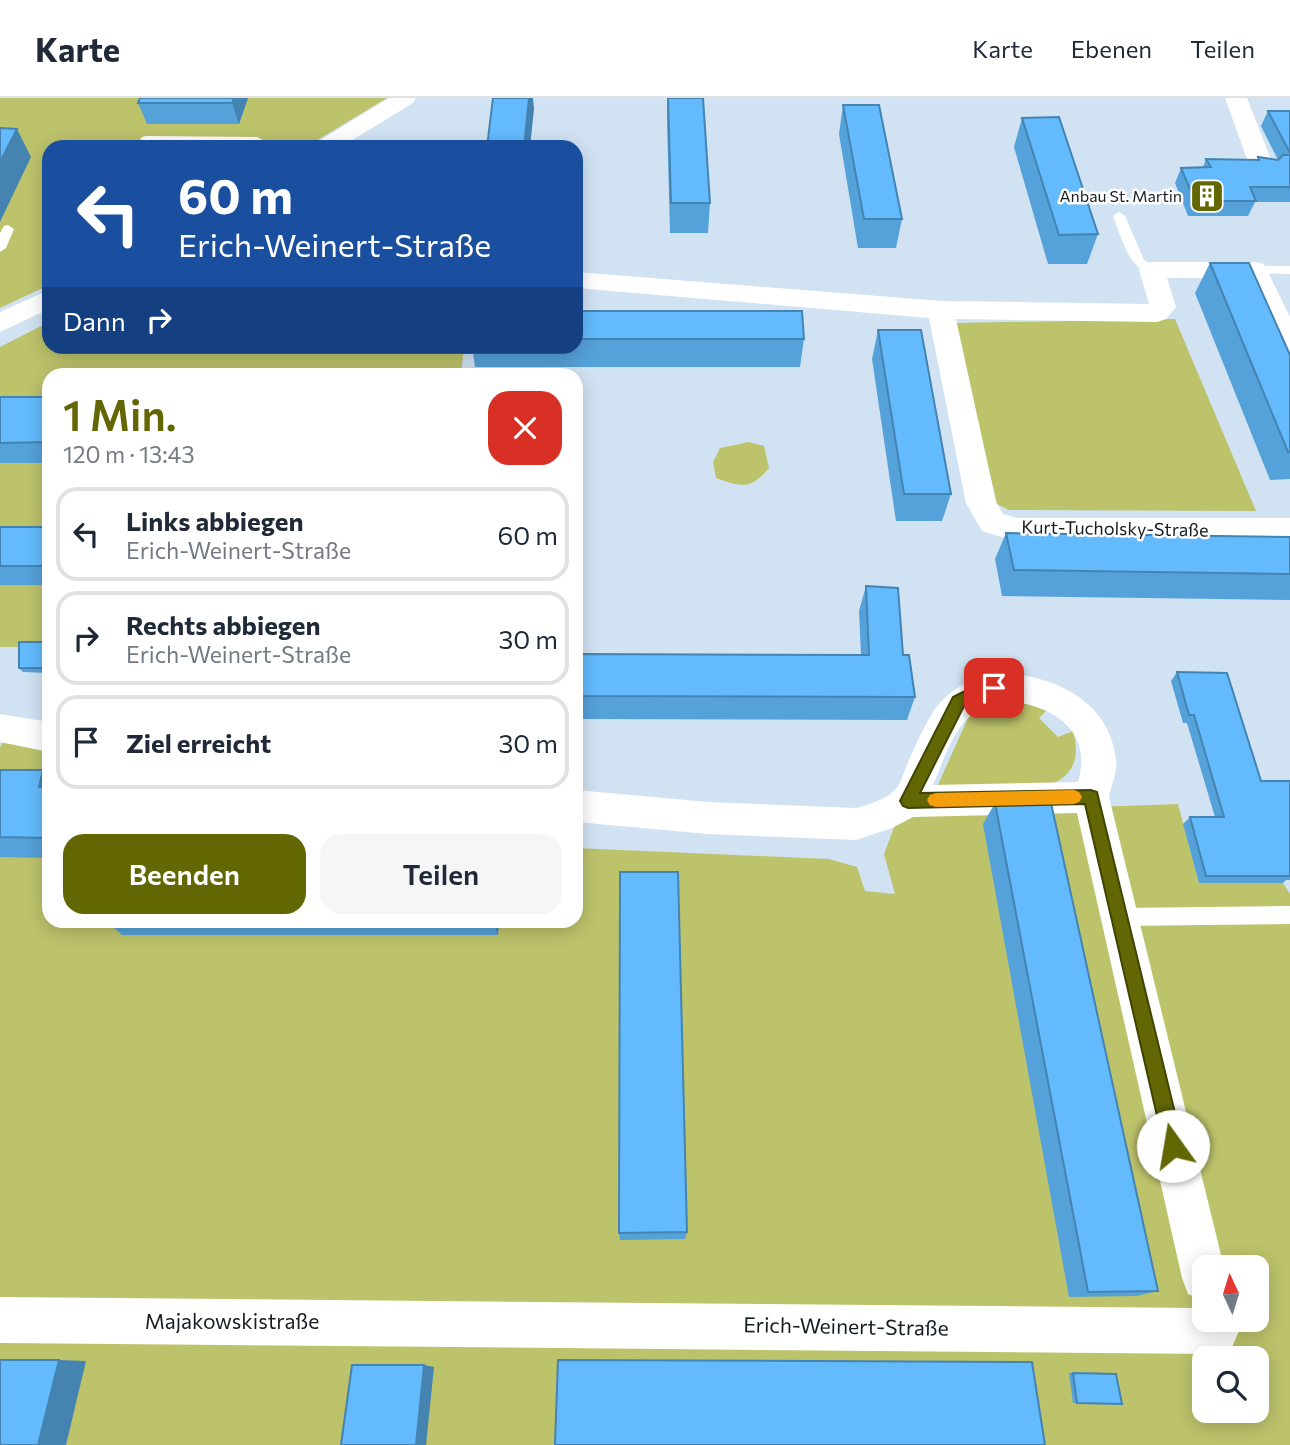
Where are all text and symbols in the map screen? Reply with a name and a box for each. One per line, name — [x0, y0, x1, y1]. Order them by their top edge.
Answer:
text: Karte — [35, 28, 120, 69]
text: Karte — [972, 34, 1033, 63]
text: Ebenen — [1071, 34, 1152, 63]
text: Teilen — [1190, 34, 1255, 63]
text: 60 m — [178, 164, 293, 224]
icon: left — [63, 168, 154, 259]
building icon: Anbau St. Martin — [1188, 177, 1226, 215]
place label: Anbau St. Martin — [1060, 186, 1182, 205]
text: Erich-Weinert-Straße — [178, 224, 491, 264]
icon: right — [140, 301, 178, 339]
text: Dann — [63, 305, 126, 336]
text: 1 Min. — [63, 388, 176, 440]
button: close — [488, 391, 562, 465]
text: 120 m · 13:43 — [63, 440, 195, 468]
text: Links abbiegen — [126, 505, 304, 536]
icon: left — [67, 515, 105, 553]
street label: Kurt-Tucholsky-Straße — [1021, 515, 1209, 541]
text: 60 m — [498, 519, 558, 550]
text: Erich-Weinert-Straße — [126, 536, 351, 564]
text: Rechts abbiegen — [126, 609, 321, 640]
icon: right — [67, 619, 105, 657]
text: 30 m — [499, 623, 558, 654]
text: Erich-Weinert-Straße — [126, 640, 351, 668]
pin — [964, 658, 1024, 718]
icon: arrive — [975, 669, 1013, 707]
icon: arrive — [67, 723, 105, 761]
text: Ziel erreicht — [126, 727, 271, 758]
text: 30 m — [499, 727, 558, 758]
button: Beenden — [63, 834, 306, 914]
button: Teilen — [320, 834, 562, 914]
position arrow — [1136, 1109, 1210, 1183]
north arrow — [1192, 1255, 1269, 1332]
map controls — [1192, 1255, 1269, 1423]
street label: Majakowskistraße — [145, 1308, 319, 1333]
street label: Erich-Weinert-Straße — [743, 1311, 949, 1340]
button: search — [1192, 1346, 1269, 1423]

